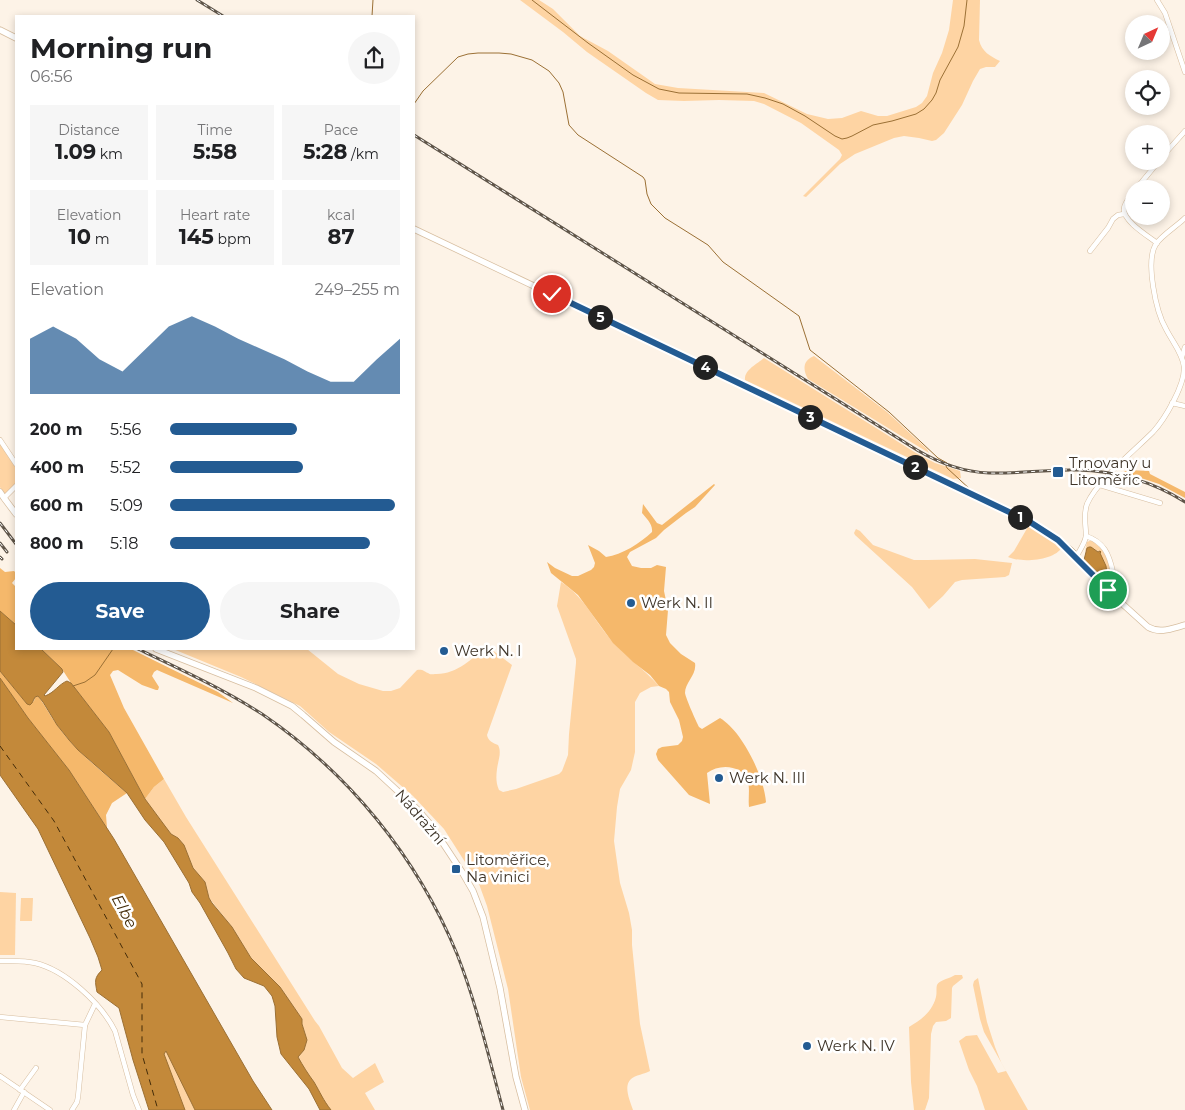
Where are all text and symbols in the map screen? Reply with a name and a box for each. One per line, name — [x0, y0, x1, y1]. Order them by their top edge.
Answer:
north arrow — [1125, 15, 1170, 60]
map controls — [1125, 15, 1170, 225]
text: Morning run — [30, 31, 212, 65]
button: share — [348, 32, 400, 84]
text: 06:56 — [30, 67, 73, 86]
button: locate — [1125, 70, 1170, 115]
text: Distance — [58, 121, 120, 139]
text: Time — [197, 121, 233, 139]
text: Pace — [324, 121, 358, 139]
button: + — [1125, 125, 1170, 170]
text: 1.09 — [55, 139, 96, 164]
text: 5:58 — [193, 139, 237, 164]
text: 5:28 — [303, 139, 347, 164]
text: km — [96, 145, 123, 163]
text: /km — [347, 145, 379, 163]
button: − — [1125, 180, 1170, 225]
text: Elevation — [57, 206, 121, 224]
text: Heart rate — [180, 206, 250, 224]
text: kcal — [327, 206, 355, 224]
text: 10 — [68, 224, 91, 249]
text: 145 — [179, 224, 214, 249]
text: 87 — [328, 224, 354, 249]
text: m — [91, 230, 110, 248]
text: bpm — [214, 230, 251, 248]
pin — [531, 273, 573, 315]
text: Elevation — [30, 280, 104, 299]
text: 249–255 m — [315, 280, 400, 299]
icon: check — [538, 280, 566, 308]
pin: 5 — [588, 304, 612, 330]
text: 5 — [596, 308, 605, 326]
pin: 4 — [692, 354, 718, 380]
text: 4 — [701, 358, 710, 376]
pin: 3 — [798, 404, 822, 430]
text: 3 — [806, 408, 815, 426]
text: 200 m — [30, 420, 82, 439]
text: 5:56 — [110, 420, 141, 439]
place label: Trnovany u Litoměřic — [1069, 453, 1151, 489]
pin: 2 — [902, 454, 928, 480]
text: 400 m — [30, 458, 84, 477]
text: 5:52 — [110, 458, 141, 477]
text: 2 — [911, 458, 920, 476]
marker: Trnovany u Litoměřic — [1051, 465, 1065, 479]
text: 600 m — [30, 496, 83, 515]
text: 5:09 — [110, 496, 143, 515]
pin: 1 — [1008, 504, 1032, 530]
text: 1 — [1018, 508, 1023, 526]
text: 800 m — [30, 534, 84, 553]
text: 5:18 — [110, 534, 138, 553]
pin — [1087, 569, 1129, 611]
icon: arrive — [1094, 576, 1122, 604]
button: Save — [30, 582, 210, 640]
button: Share — [220, 582, 400, 640]
place label: Werk N. II — [641, 593, 713, 612]
marker: Werk N. II — [625, 597, 637, 609]
place label: Werk N. I — [454, 641, 522, 660]
marker: Werk N. I — [438, 645, 450, 657]
place label: Werk N. III — [729, 768, 806, 787]
marker: Werk N. III — [713, 772, 725, 784]
street label: Nádražní — [391, 785, 450, 849]
place label: Litoměřice, Na vinici — [466, 850, 549, 886]
marker: Litoměřice, Na vinici — [450, 863, 462, 875]
water label: Elbe — [108, 891, 141, 931]
place label: Werk N. IV — [817, 1036, 895, 1055]
marker: Werk N. IV — [801, 1040, 813, 1052]

